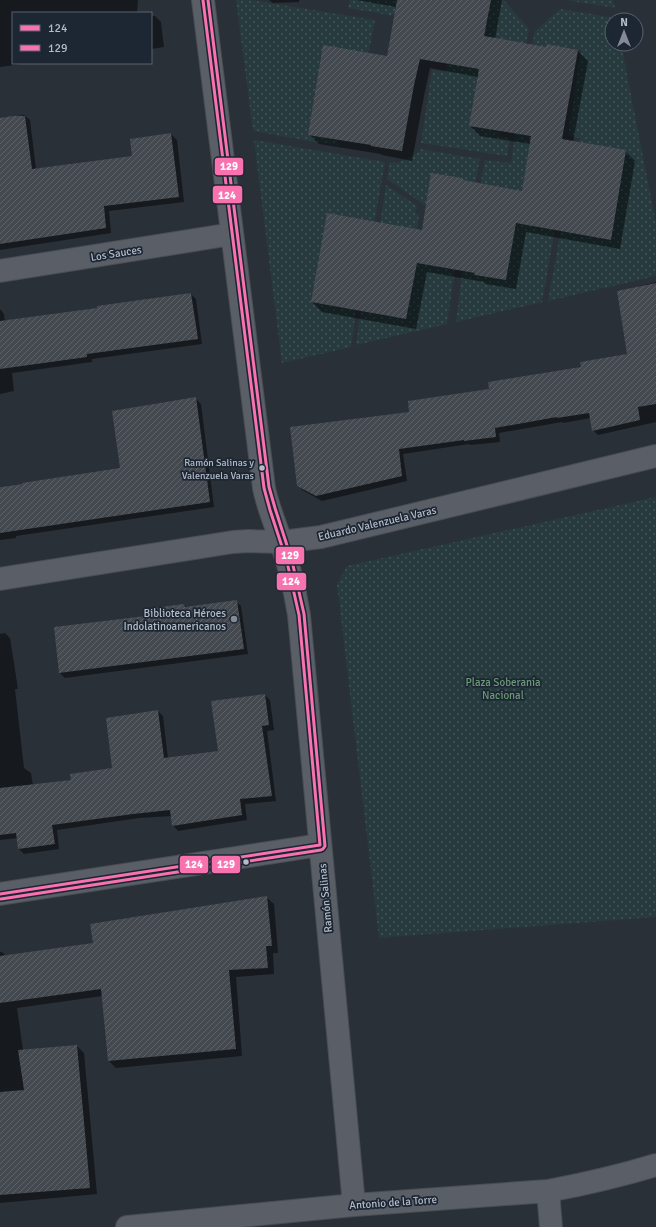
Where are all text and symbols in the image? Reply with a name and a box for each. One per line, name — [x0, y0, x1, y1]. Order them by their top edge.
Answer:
legend — [12, 12, 152, 64]
north arrow — [604, 12, 644, 52]
text: N — [620, 16, 628, 29]
text: 124 — [48, 21, 68, 36]
text: 129 — [48, 41, 67, 56]
line badge: 129 — [214, 157, 244, 176]
text: 129 — [220, 160, 238, 173]
line badge: 124 — [212, 185, 243, 204]
text: 124 — [218, 189, 236, 202]
street label: Los Sauces — [90, 243, 143, 264]
place label: Ramón Salinas y Valenzuela Varas — [182, 457, 255, 482]
marker: Ramón Salinas y Valenzuela Varas — [257, 463, 267, 473]
street label: Eduardo Valenzuela Varas — [317, 504, 438, 543]
line badge: 129 — [275, 546, 305, 565]
text: 129 — [281, 549, 299, 562]
line badge: 124 — [276, 572, 307, 591]
text: 124 — [282, 575, 300, 588]
place label: Biblioteca Héroes Indolatinoamericanos — [124, 607, 226, 633]
marker: Biblioteca Héroes Indolatinoamericanos — [229, 614, 239, 624]
park label: Plaza Soberanía Nacional — [465, 676, 541, 702]
line badge: 124 — [179, 855, 209, 874]
line badge: 129 — [211, 855, 241, 874]
unlabelled marker — [241, 857, 251, 867]
text: 124 — [185, 858, 203, 871]
text: 129 — [217, 858, 235, 871]
street label: Ramón Salinas — [316, 863, 335, 933]
street label: Antonio de la Torre — [349, 1193, 437, 1212]

